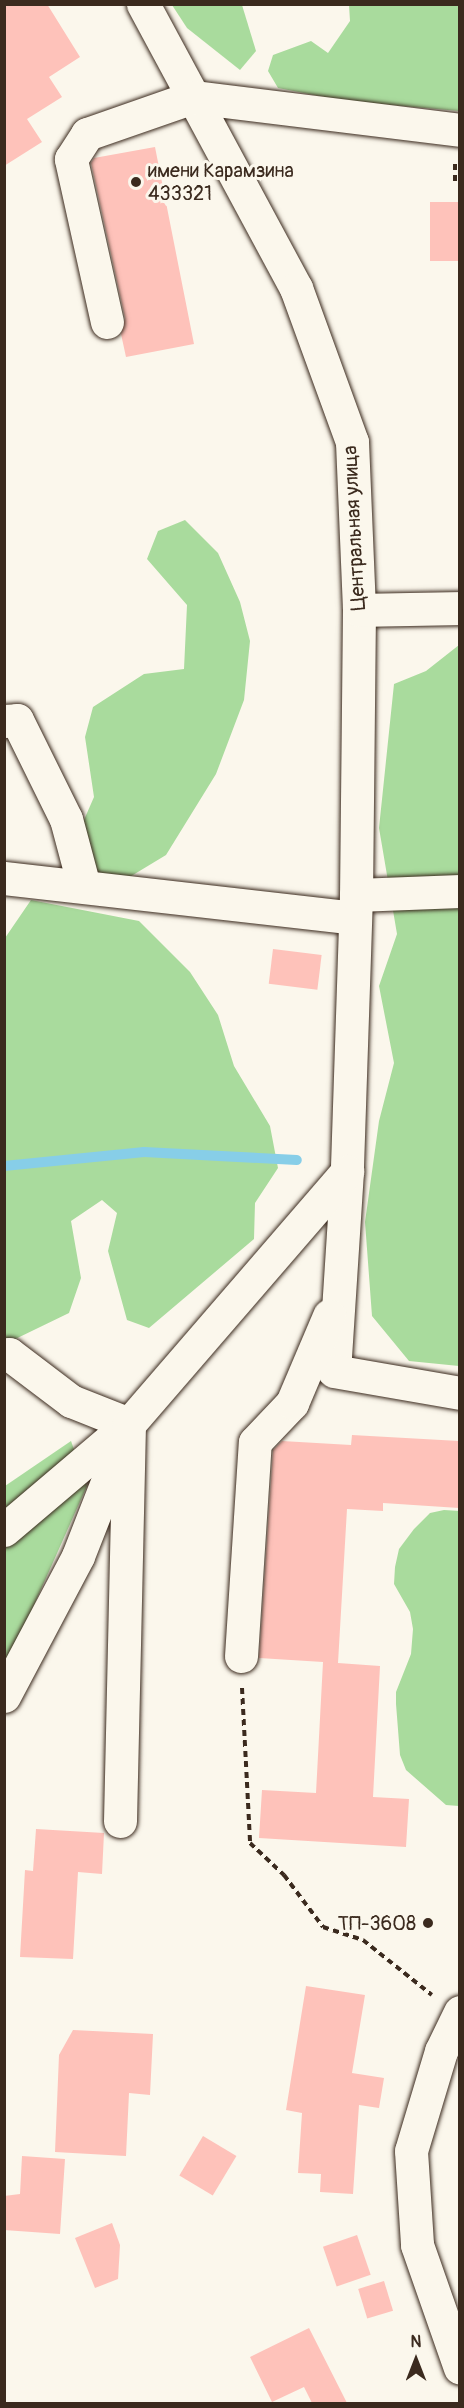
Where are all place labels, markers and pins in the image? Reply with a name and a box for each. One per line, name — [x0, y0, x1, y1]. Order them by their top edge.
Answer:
place label: имени Карамзина 433321 — [148, 158, 294, 205]
marker: имени Карамзина 433321 — [129, 175, 143, 189]
place label: ТП-3608 — [338, 1911, 416, 1935]
marker: ТП-3608 — [421, 1916, 435, 1930]

